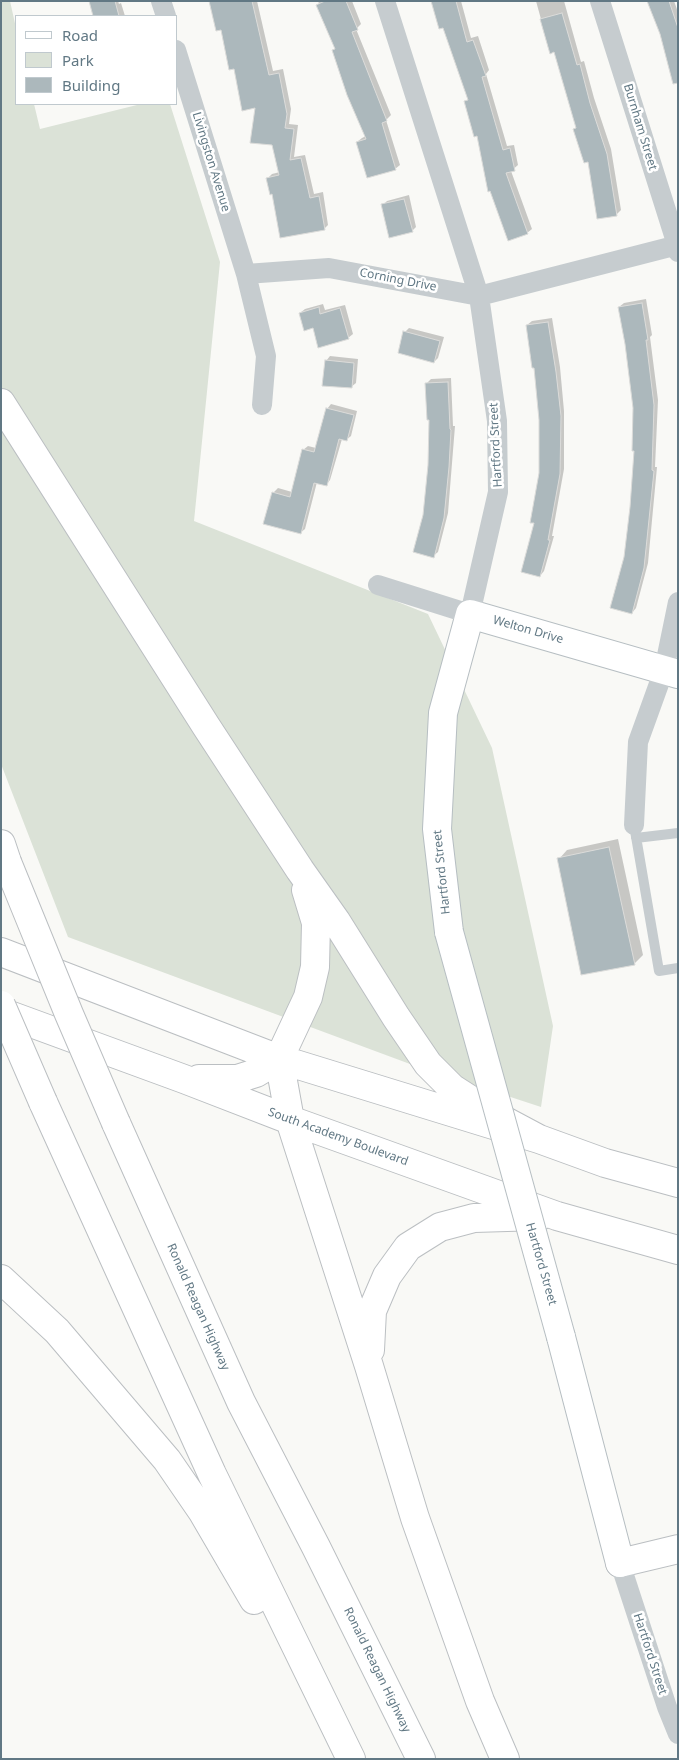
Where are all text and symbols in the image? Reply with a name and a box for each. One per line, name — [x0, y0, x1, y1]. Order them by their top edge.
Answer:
legend — [15, 15, 178, 105]
text: Road — [62, 25, 98, 45]
text: Park — [62, 50, 94, 70]
text: Building — [62, 75, 120, 95]
street label: Burnham Street — [620, 82, 660, 172]
street label: Livingston Avenue — [189, 110, 233, 214]
street label: Corning Drive — [358, 265, 438, 295]
street label: Hartford Street — [487, 402, 505, 488]
street label: Welton Drive — [491, 613, 565, 647]
street label: Hartford Street — [430, 829, 454, 915]
street label: South Academy Boulevard — [266, 1105, 410, 1169]
street label: Hartford Street — [522, 1221, 560, 1307]
street label: Ronald Reagan Highway — [164, 1241, 232, 1373]
street label: Ronald Reagan Highway — [340, 1605, 414, 1735]
street label: Hartford Street — [630, 1611, 670, 1697]

